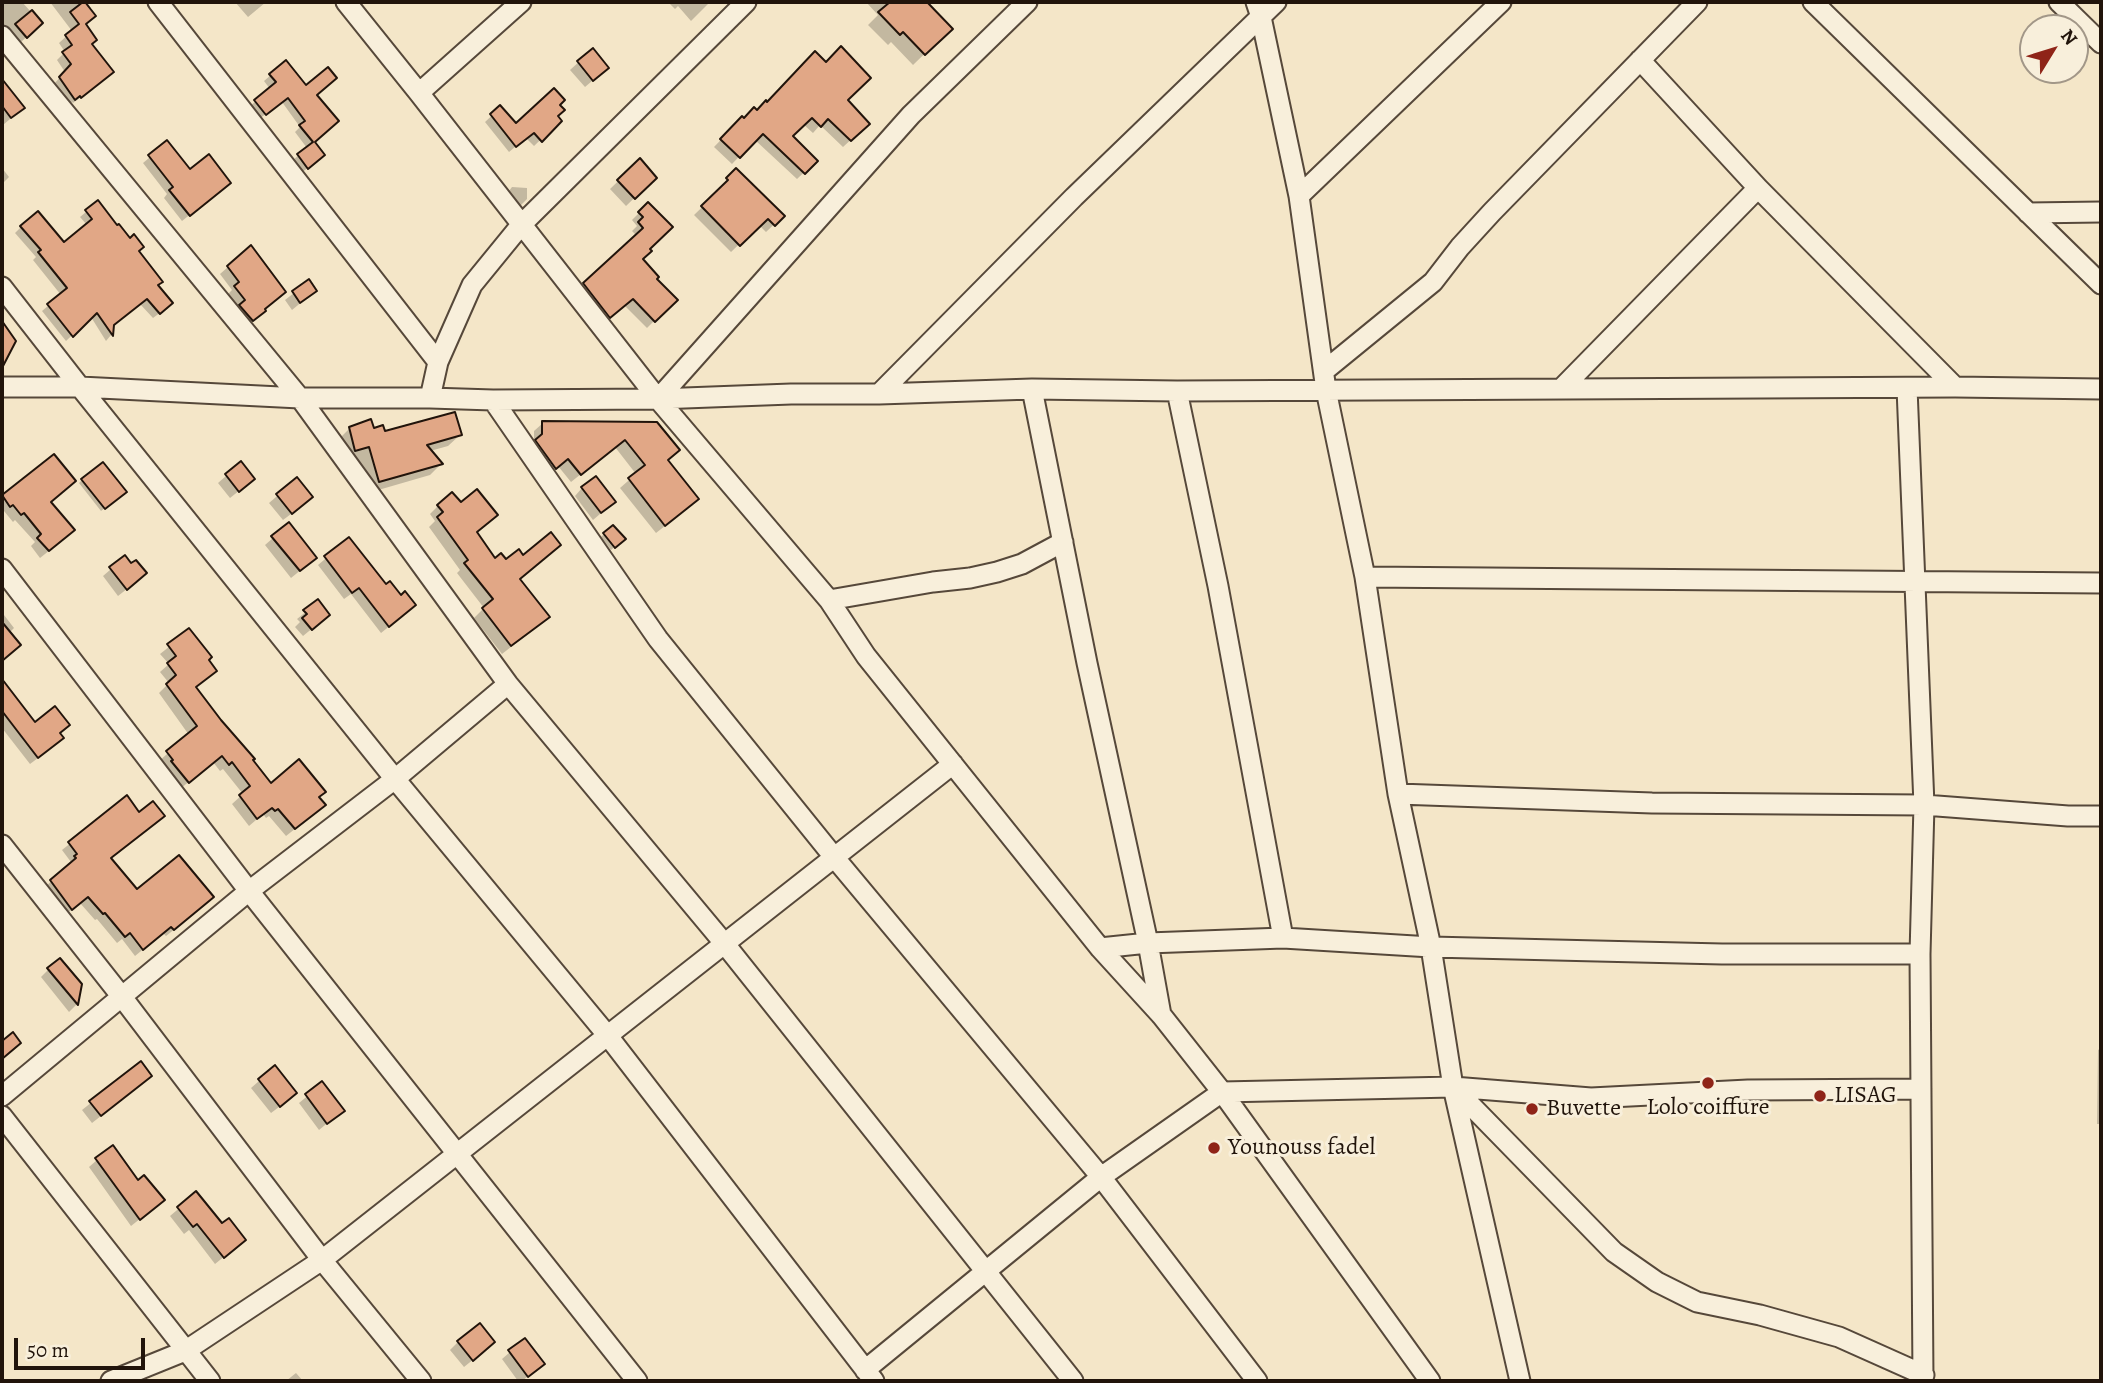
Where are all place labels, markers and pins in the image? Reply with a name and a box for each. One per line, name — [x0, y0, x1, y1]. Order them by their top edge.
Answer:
marker: Lolo coiffure — [1700, 1075, 1716, 1091]
place label: LISAG — [1834, 1082, 1897, 1110]
marker: LISAG — [1812, 1088, 1828, 1104]
place label: Lolo coiffure — [1646, 1094, 1770, 1122]
place label: Buvette — [1546, 1095, 1621, 1123]
marker: Buvette — [1524, 1101, 1540, 1117]
place label: Younouss fadel — [1228, 1134, 1375, 1162]
marker: Younouss fadel — [1206, 1140, 1222, 1156]

